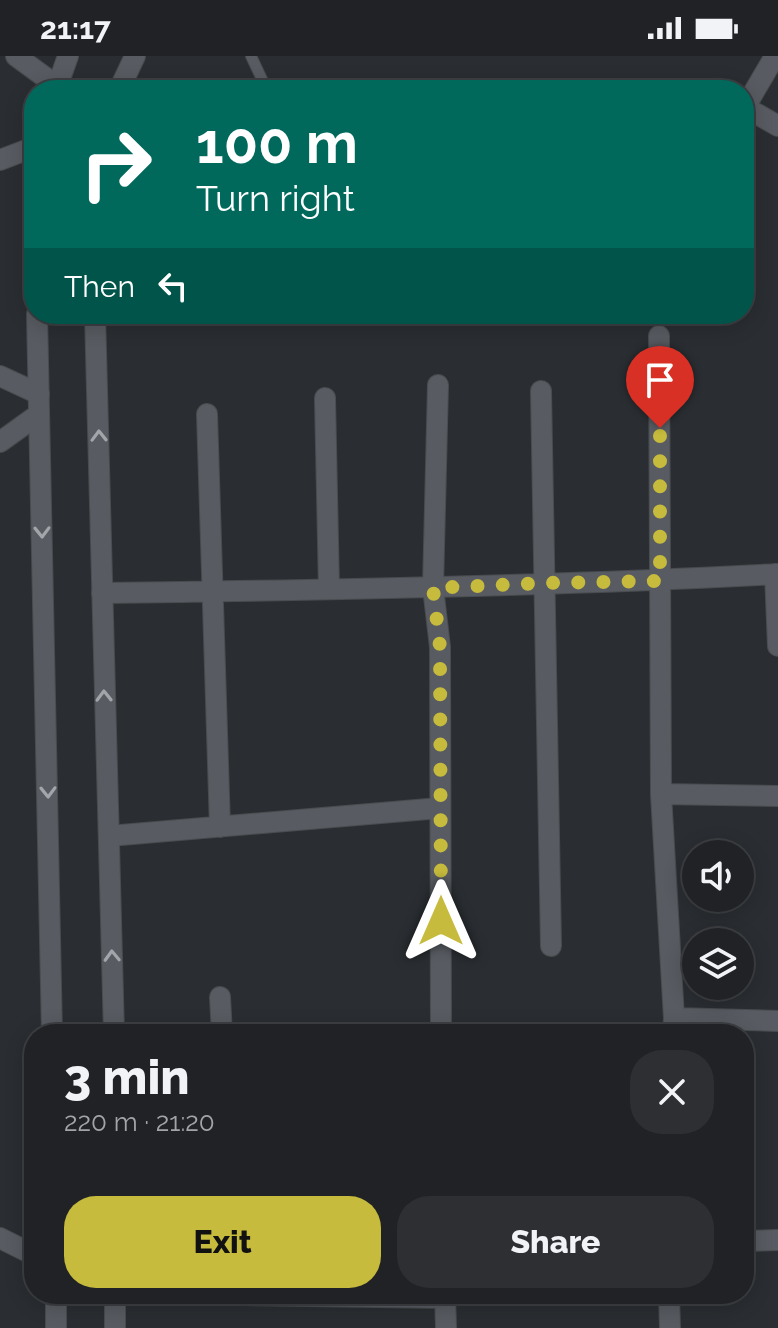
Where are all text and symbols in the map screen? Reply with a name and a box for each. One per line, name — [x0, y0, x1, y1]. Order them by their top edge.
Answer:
text: 21:17 — [40, 11, 111, 46]
text: 100 m — [196, 110, 358, 176]
icon: right — [64, 112, 168, 216]
text: Turn right — [196, 177, 355, 219]
icon: left — [151, 264, 195, 308]
text: Then — [64, 269, 135, 304]
pin — [626, 346, 694, 428]
icon: arrive — [638, 358, 682, 402]
one-way arrow — [90, 429, 107, 442]
one-way arrow — [34, 526, 51, 539]
one-way arrow — [95, 689, 113, 702]
one-way arrow — [39, 786, 56, 799]
map controls — [682, 840, 754, 1000]
button: sound — [682, 840, 754, 912]
position arrow — [399, 879, 483, 963]
button: layers — [682, 928, 754, 1000]
one-way arrow — [103, 949, 121, 962]
text: 3 min — [64, 1049, 190, 1105]
button: close — [630, 1050, 714, 1134]
text: 220 m · 21:20 — [64, 1107, 215, 1137]
button: Exit — [64, 1196, 381, 1288]
button: Share — [397, 1196, 714, 1288]

